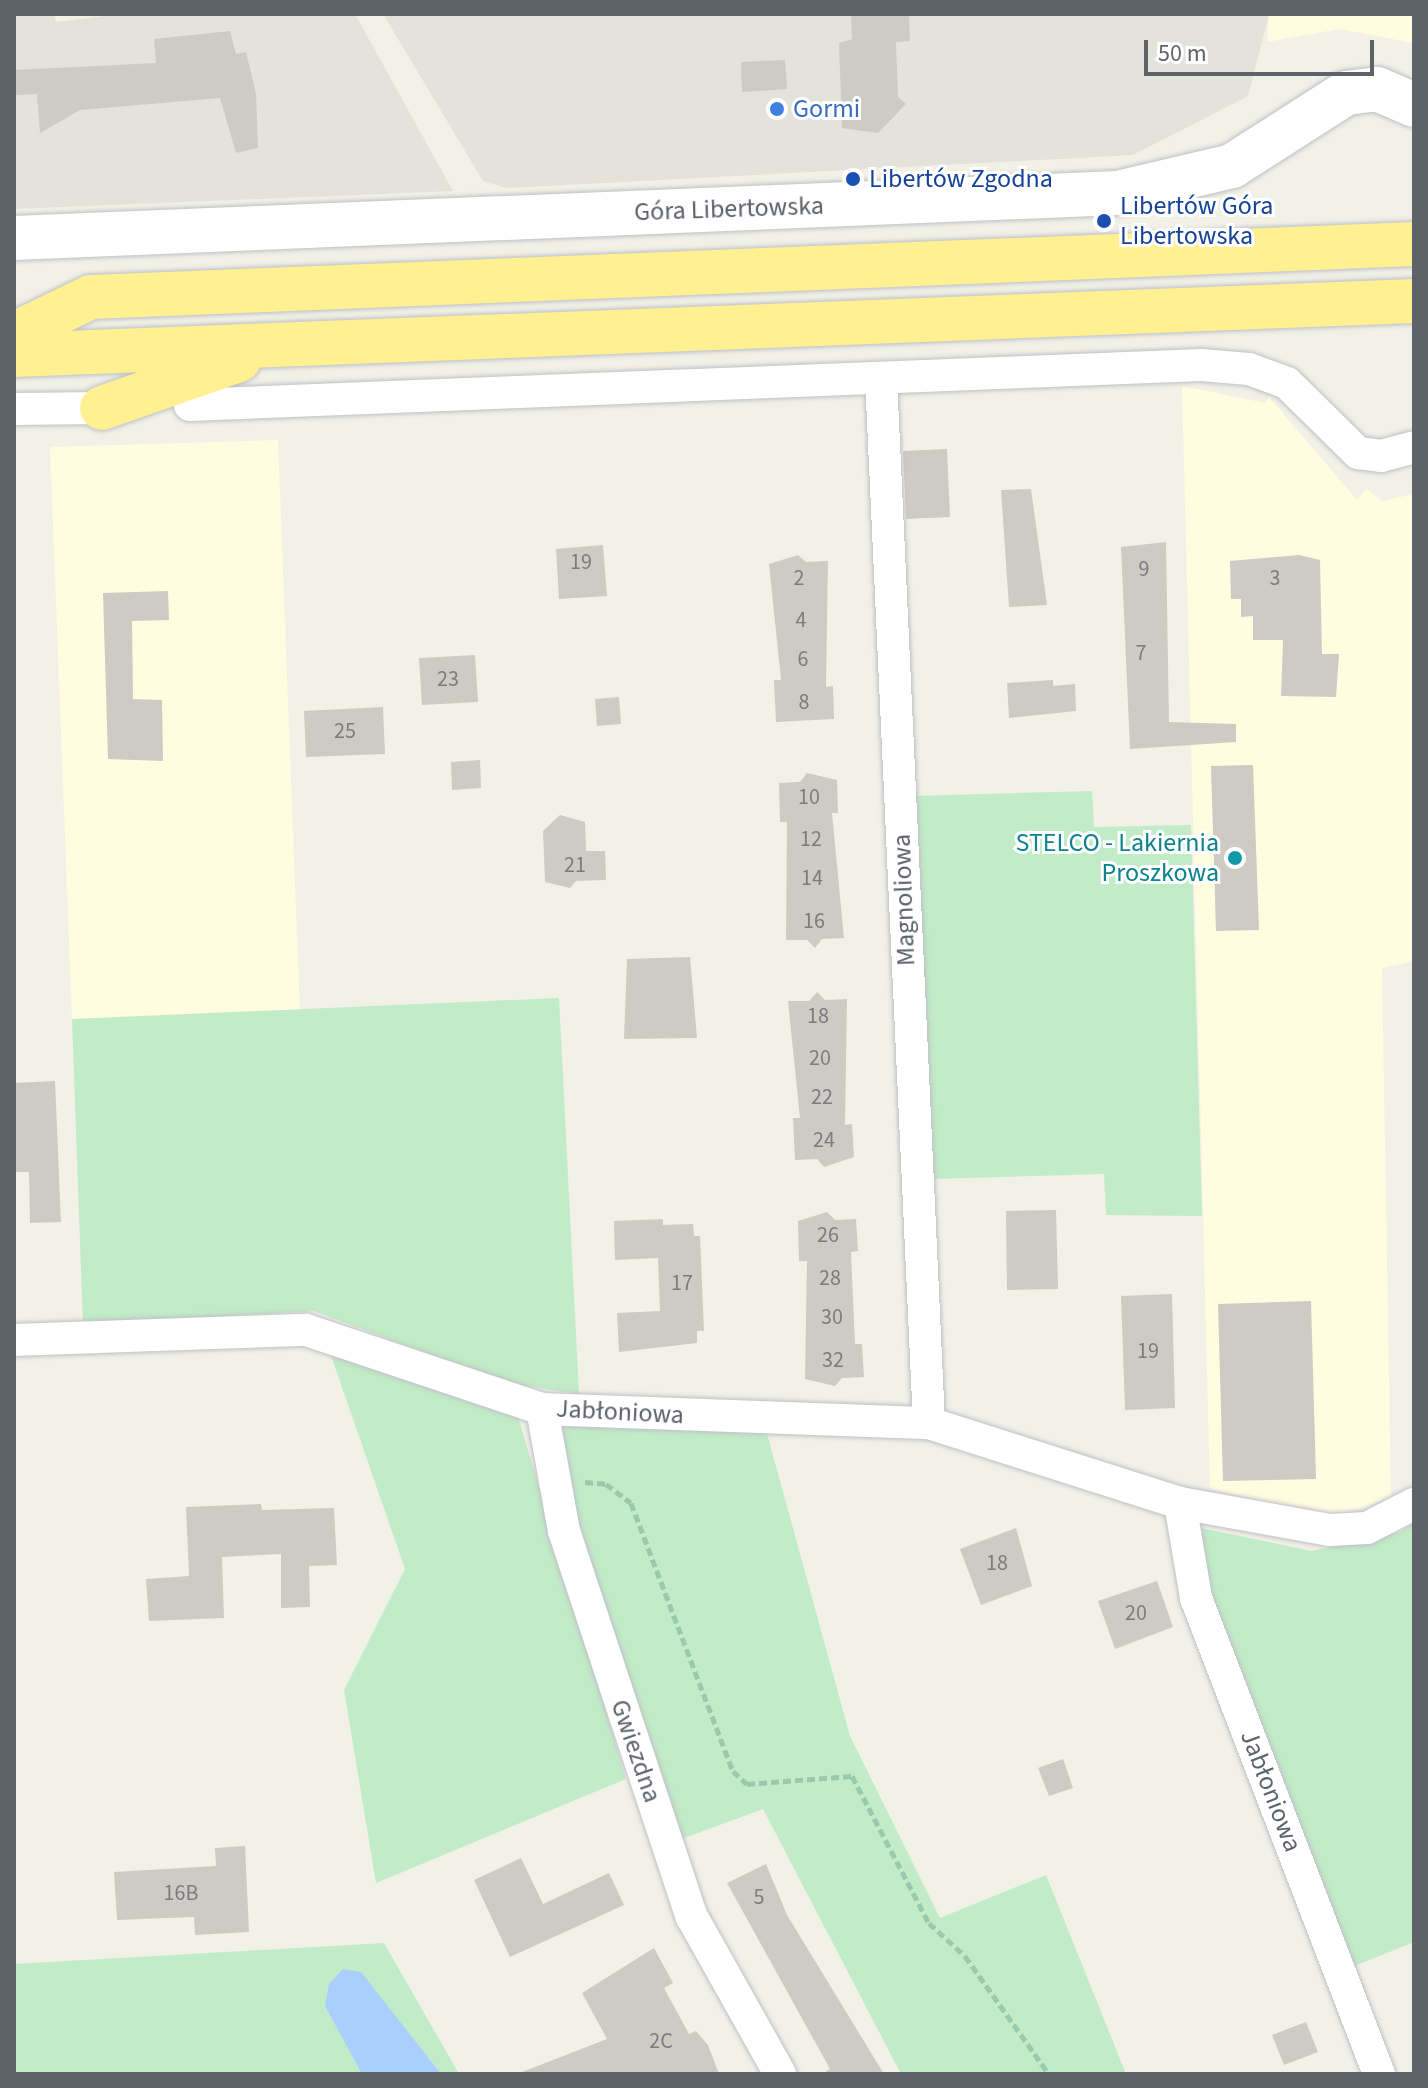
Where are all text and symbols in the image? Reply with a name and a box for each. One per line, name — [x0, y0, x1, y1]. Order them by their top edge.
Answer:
scale bar — [1148, 24, 1378, 74]
text: 50 m — [1158, 36, 1207, 71]
place label: Gormi — [793, 93, 860, 125]
marker: Gormi — [768, 100, 786, 118]
place label: Libertów Zgodna — [869, 163, 1053, 195]
marker: Libertów Zgodna — [844, 170, 862, 188]
street label: Góra Libertowska — [634, 190, 824, 228]
place label: Libertów Góra Libertowska — [1120, 190, 1273, 252]
marker: Libertów Góra Libertowska — [1095, 212, 1113, 230]
house number: 19 — [570, 550, 592, 576]
house number: 9 — [1139, 557, 1149, 583]
house number: 2 — [794, 566, 804, 592]
house number: 3 — [1270, 566, 1280, 592]
house number: 4 — [796, 608, 806, 634]
house number: 7 — [1136, 641, 1146, 667]
house number: 6 — [798, 647, 808, 673]
house number: 23 — [437, 667, 459, 693]
house number: 8 — [799, 690, 809, 716]
house number: 25 — [334, 719, 356, 745]
house number: 10 — [798, 785, 820, 811]
house number: 12 — [800, 827, 822, 853]
place label: STELCO - Lakiernia Proszkowa — [1016, 827, 1219, 888]
street label: Magnoliowa — [886, 834, 922, 966]
marker: STELCO - Lakiernia Proszkowa — [1226, 849, 1244, 867]
house number: 21 — [564, 853, 586, 879]
house number: 14 — [801, 866, 823, 892]
house number: 16 — [803, 909, 825, 935]
house number: 18 — [807, 1004, 829, 1030]
house number: 20 — [809, 1046, 831, 1072]
house number: 22 — [811, 1085, 833, 1111]
house number: 24 — [813, 1128, 835, 1154]
house number: 26 — [817, 1223, 839, 1249]
house number: 28 — [819, 1266, 841, 1292]
house number: 17 — [671, 1271, 693, 1297]
house number: 30 — [821, 1305, 843, 1331]
house number: 19 — [1137, 1339, 1159, 1365]
house number: 32 — [822, 1348, 844, 1374]
street label: Jabłoniowa — [555, 1393, 685, 1431]
house number: 18 — [986, 1551, 1008, 1577]
house number: 20 — [1125, 1601, 1147, 1627]
street label: Gwiezdna — [604, 1696, 668, 1806]
street label: Jabłoniowa — [1234, 1726, 1308, 1856]
house number: 16B — [164, 1881, 198, 1907]
house number: 5 — [754, 1885, 764, 1911]
house number: 2C — [649, 2029, 673, 2055]

